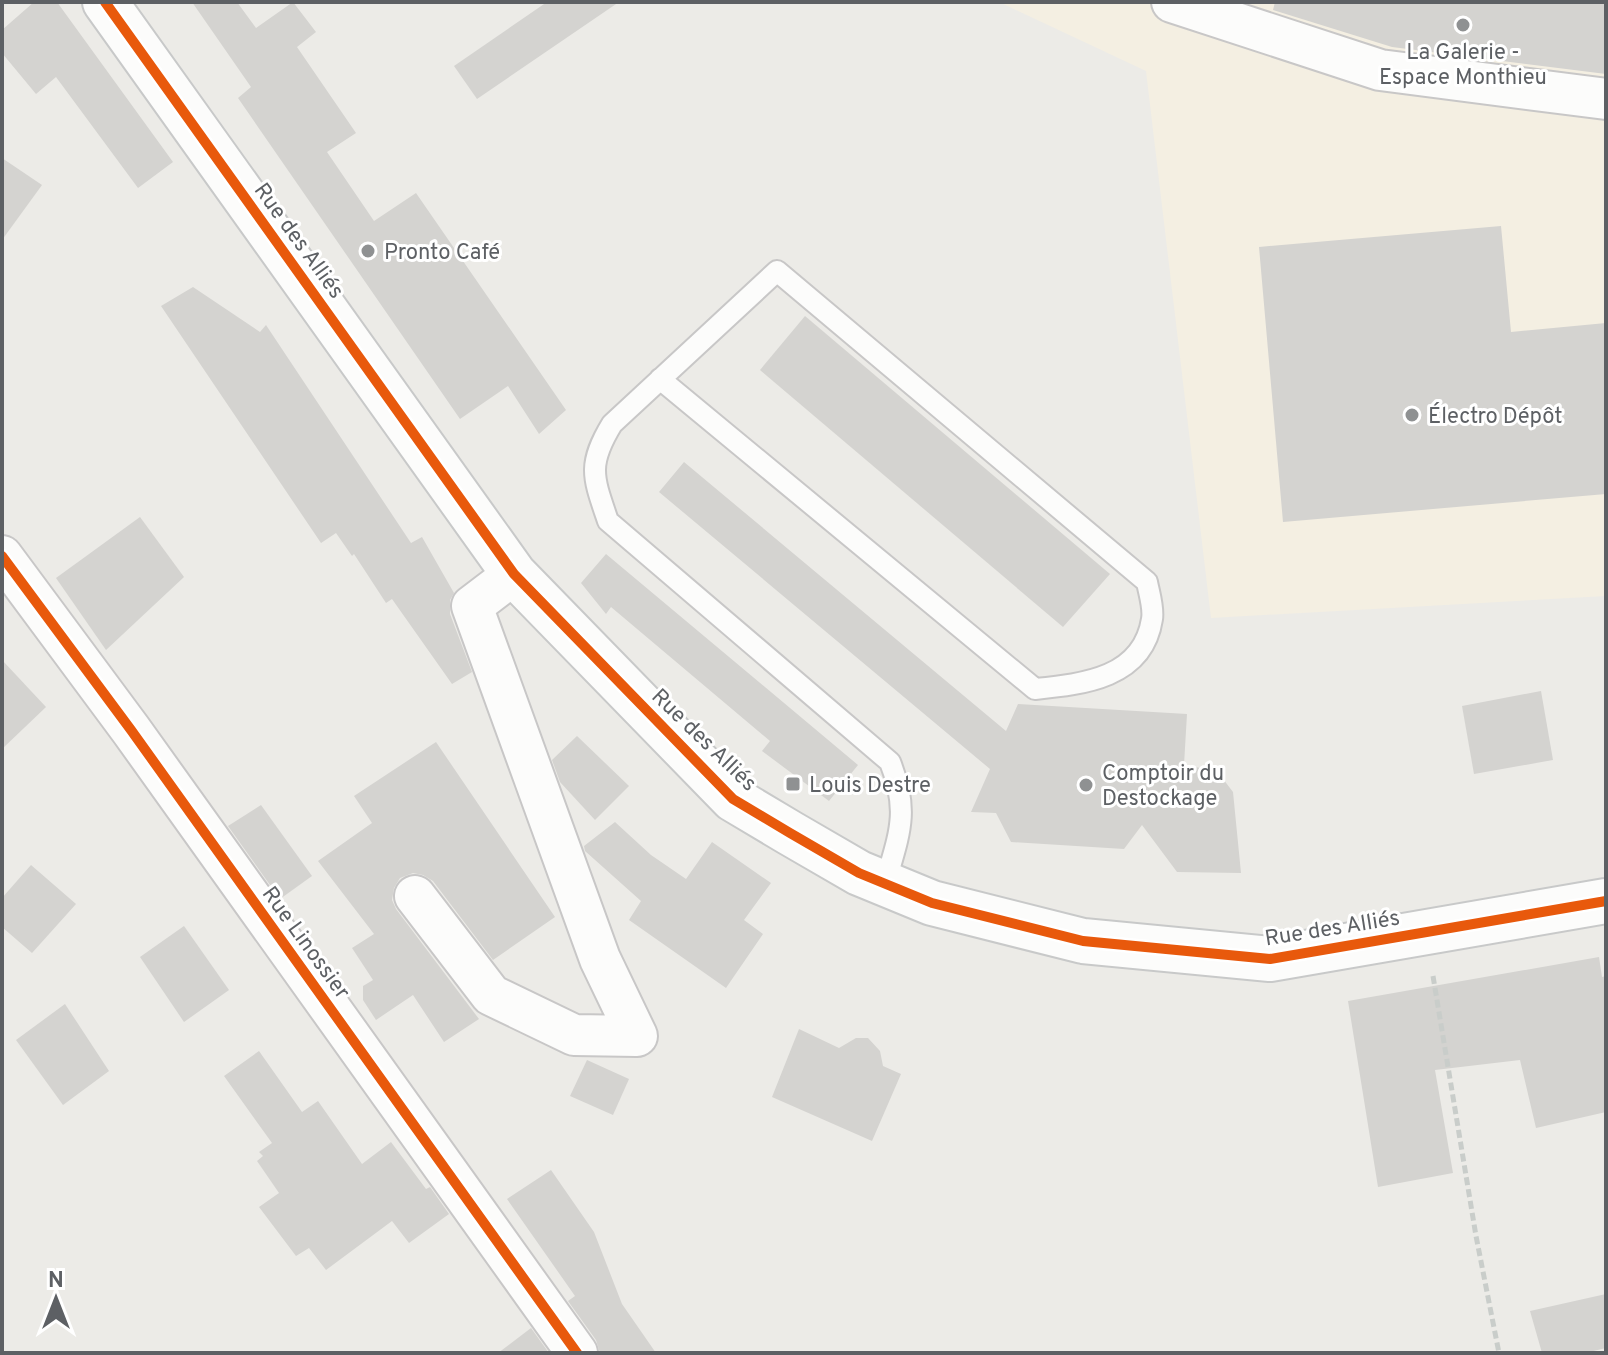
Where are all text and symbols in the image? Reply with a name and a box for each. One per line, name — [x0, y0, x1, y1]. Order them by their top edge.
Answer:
marker: La Galerie - Espace Monthieu — [1454, 16, 1472, 34]
place label: La Galerie - Espace Monthieu — [1379, 40, 1547, 92]
street label: Rue des Alliés — [247, 178, 349, 305]
place label: Pronto Café — [384, 240, 500, 267]
marker: Pronto Café — [359, 242, 377, 260]
place label: Électro Dépôt — [1428, 402, 1563, 431]
marker: Électro Dépôt — [1403, 406, 1421, 424]
street label: Rue des Alliés — [645, 684, 762, 798]
place label: Comptoir du Destockage — [1102, 761, 1224, 813]
place label: Louis Destre — [809, 773, 931, 800]
marker: Louis Destre — [784, 775, 802, 793]
marker: Comptoir du Destockage — [1077, 776, 1095, 794]
street label: Rue Linossier — [255, 882, 355, 1006]
street label: Rue des Alliés — [1263, 905, 1402, 953]
north arrow — [16, 1259, 96, 1339]
text: N — [48, 1268, 64, 1295]

